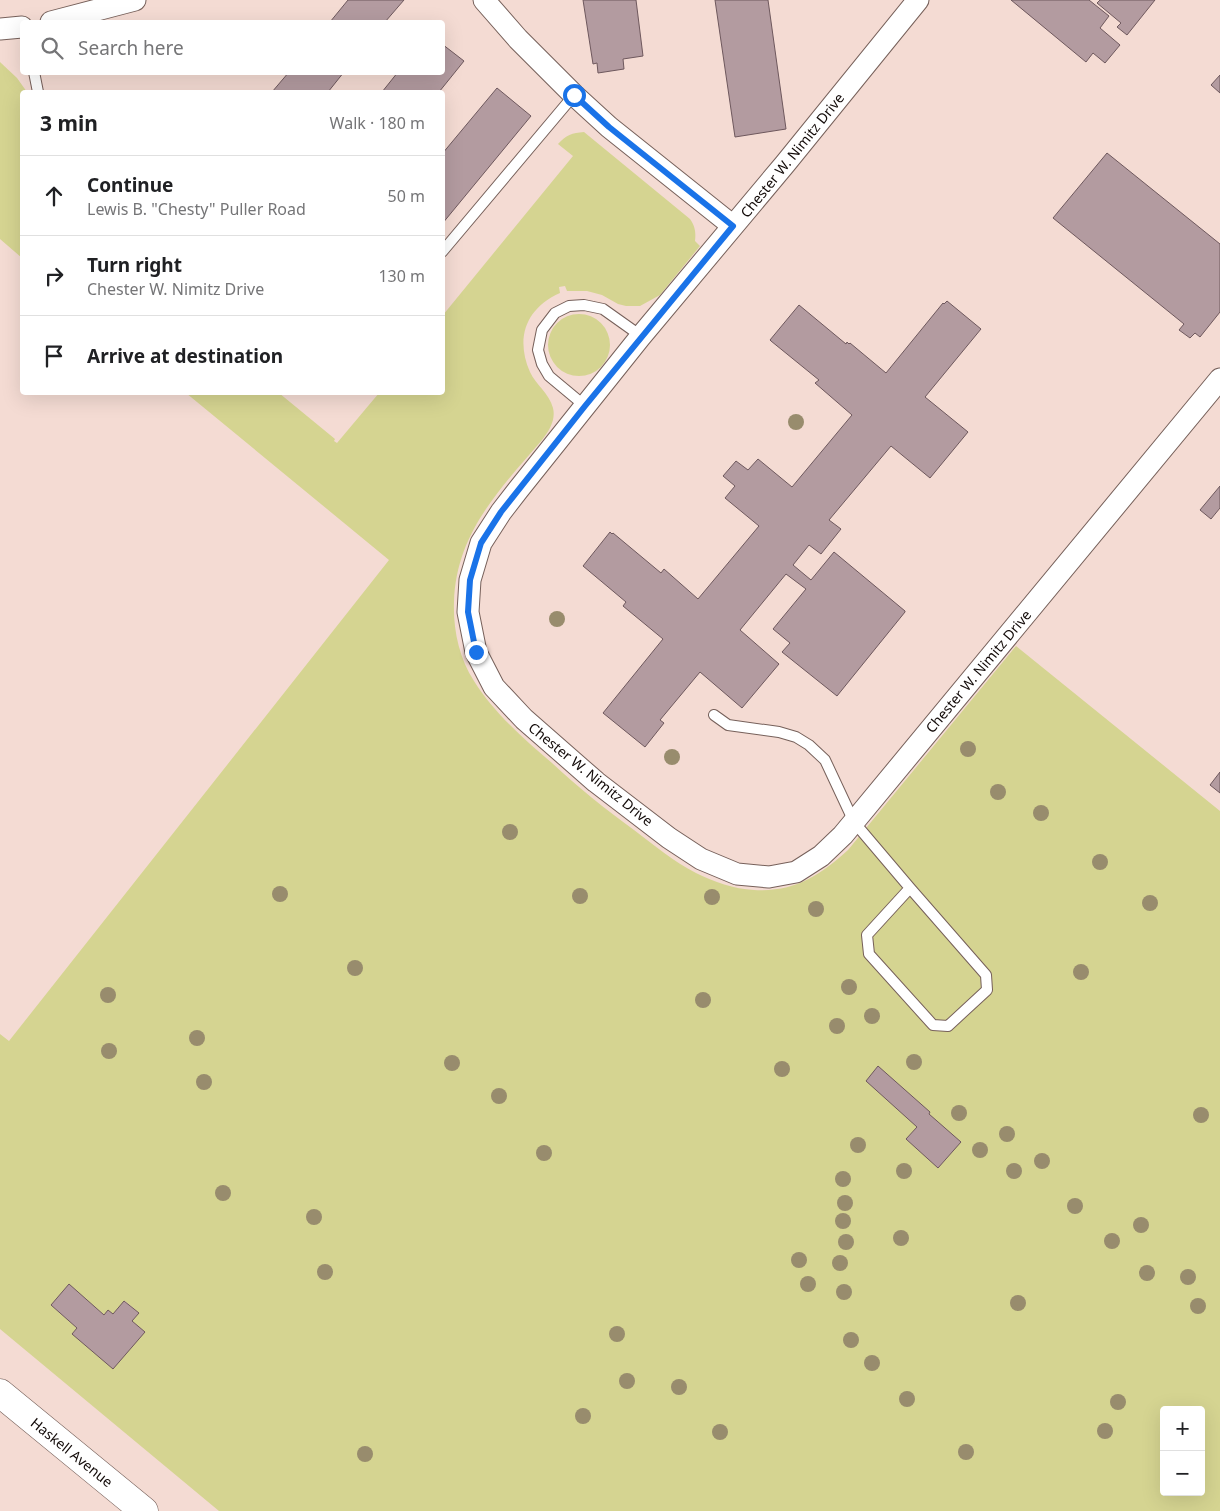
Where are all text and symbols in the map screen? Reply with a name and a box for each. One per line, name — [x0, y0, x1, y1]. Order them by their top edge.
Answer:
search box — [20, 20, 445, 75]
icon: search — [38, 34, 66, 62]
text: Search here — [78, 35, 184, 61]
route start — [563, 84, 586, 107]
street label: Chester W. Nimitz Drive — [736, 89, 848, 221]
text: 3 min — [40, 109, 98, 137]
text: Walk · 180 m — [330, 112, 425, 134]
text: Continue — [87, 172, 173, 198]
icon: ahead — [40, 182, 68, 210]
text: 50 m — [388, 185, 425, 207]
text: Lewis B. "Chesty" Puller Road — [87, 198, 306, 220]
text: Turn right — [87, 252, 182, 278]
icon: right — [40, 262, 68, 290]
text: 130 m — [378, 265, 425, 287]
text: Chester W. Nimitz Drive — [87, 278, 264, 300]
icon: arrive — [40, 342, 68, 370]
text: Arrive at destination — [87, 343, 283, 369]
street label: Chester W. Nimitz Drive — [921, 605, 1035, 736]
route end — [465, 641, 488, 664]
street label: Chester W. Nimitz Drive — [525, 718, 657, 830]
map controls — [1160, 1406, 1205, 1496]
button: + — [1160, 1406, 1205, 1451]
street label: Haskell Avenue — [27, 1413, 117, 1491]
button: − — [1160, 1451, 1205, 1496]

